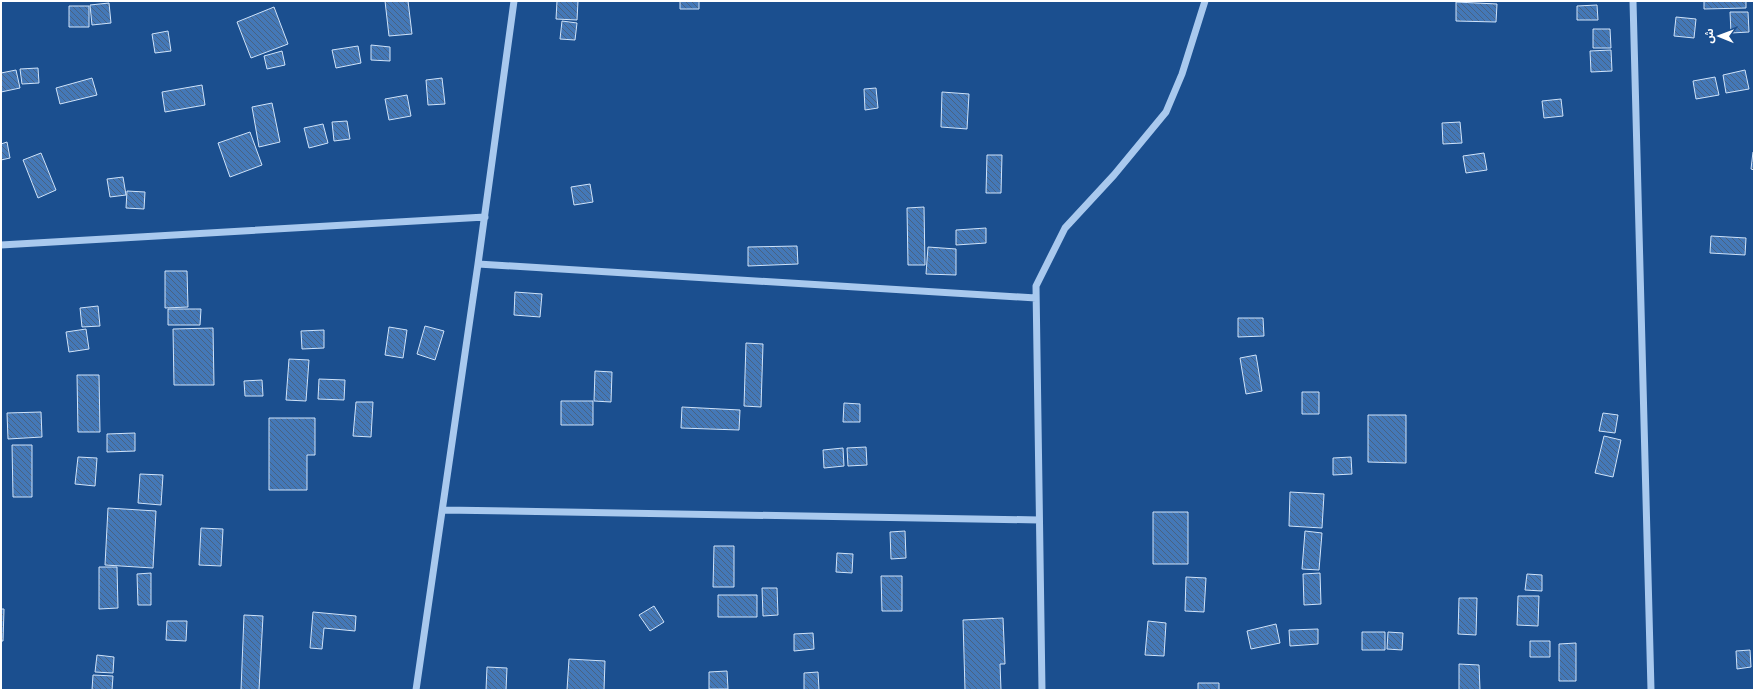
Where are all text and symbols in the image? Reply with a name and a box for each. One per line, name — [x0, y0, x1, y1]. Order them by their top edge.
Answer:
north arrow — [1699, 16, 1739, 56]
text: ش — [1702, 28, 1716, 43]

